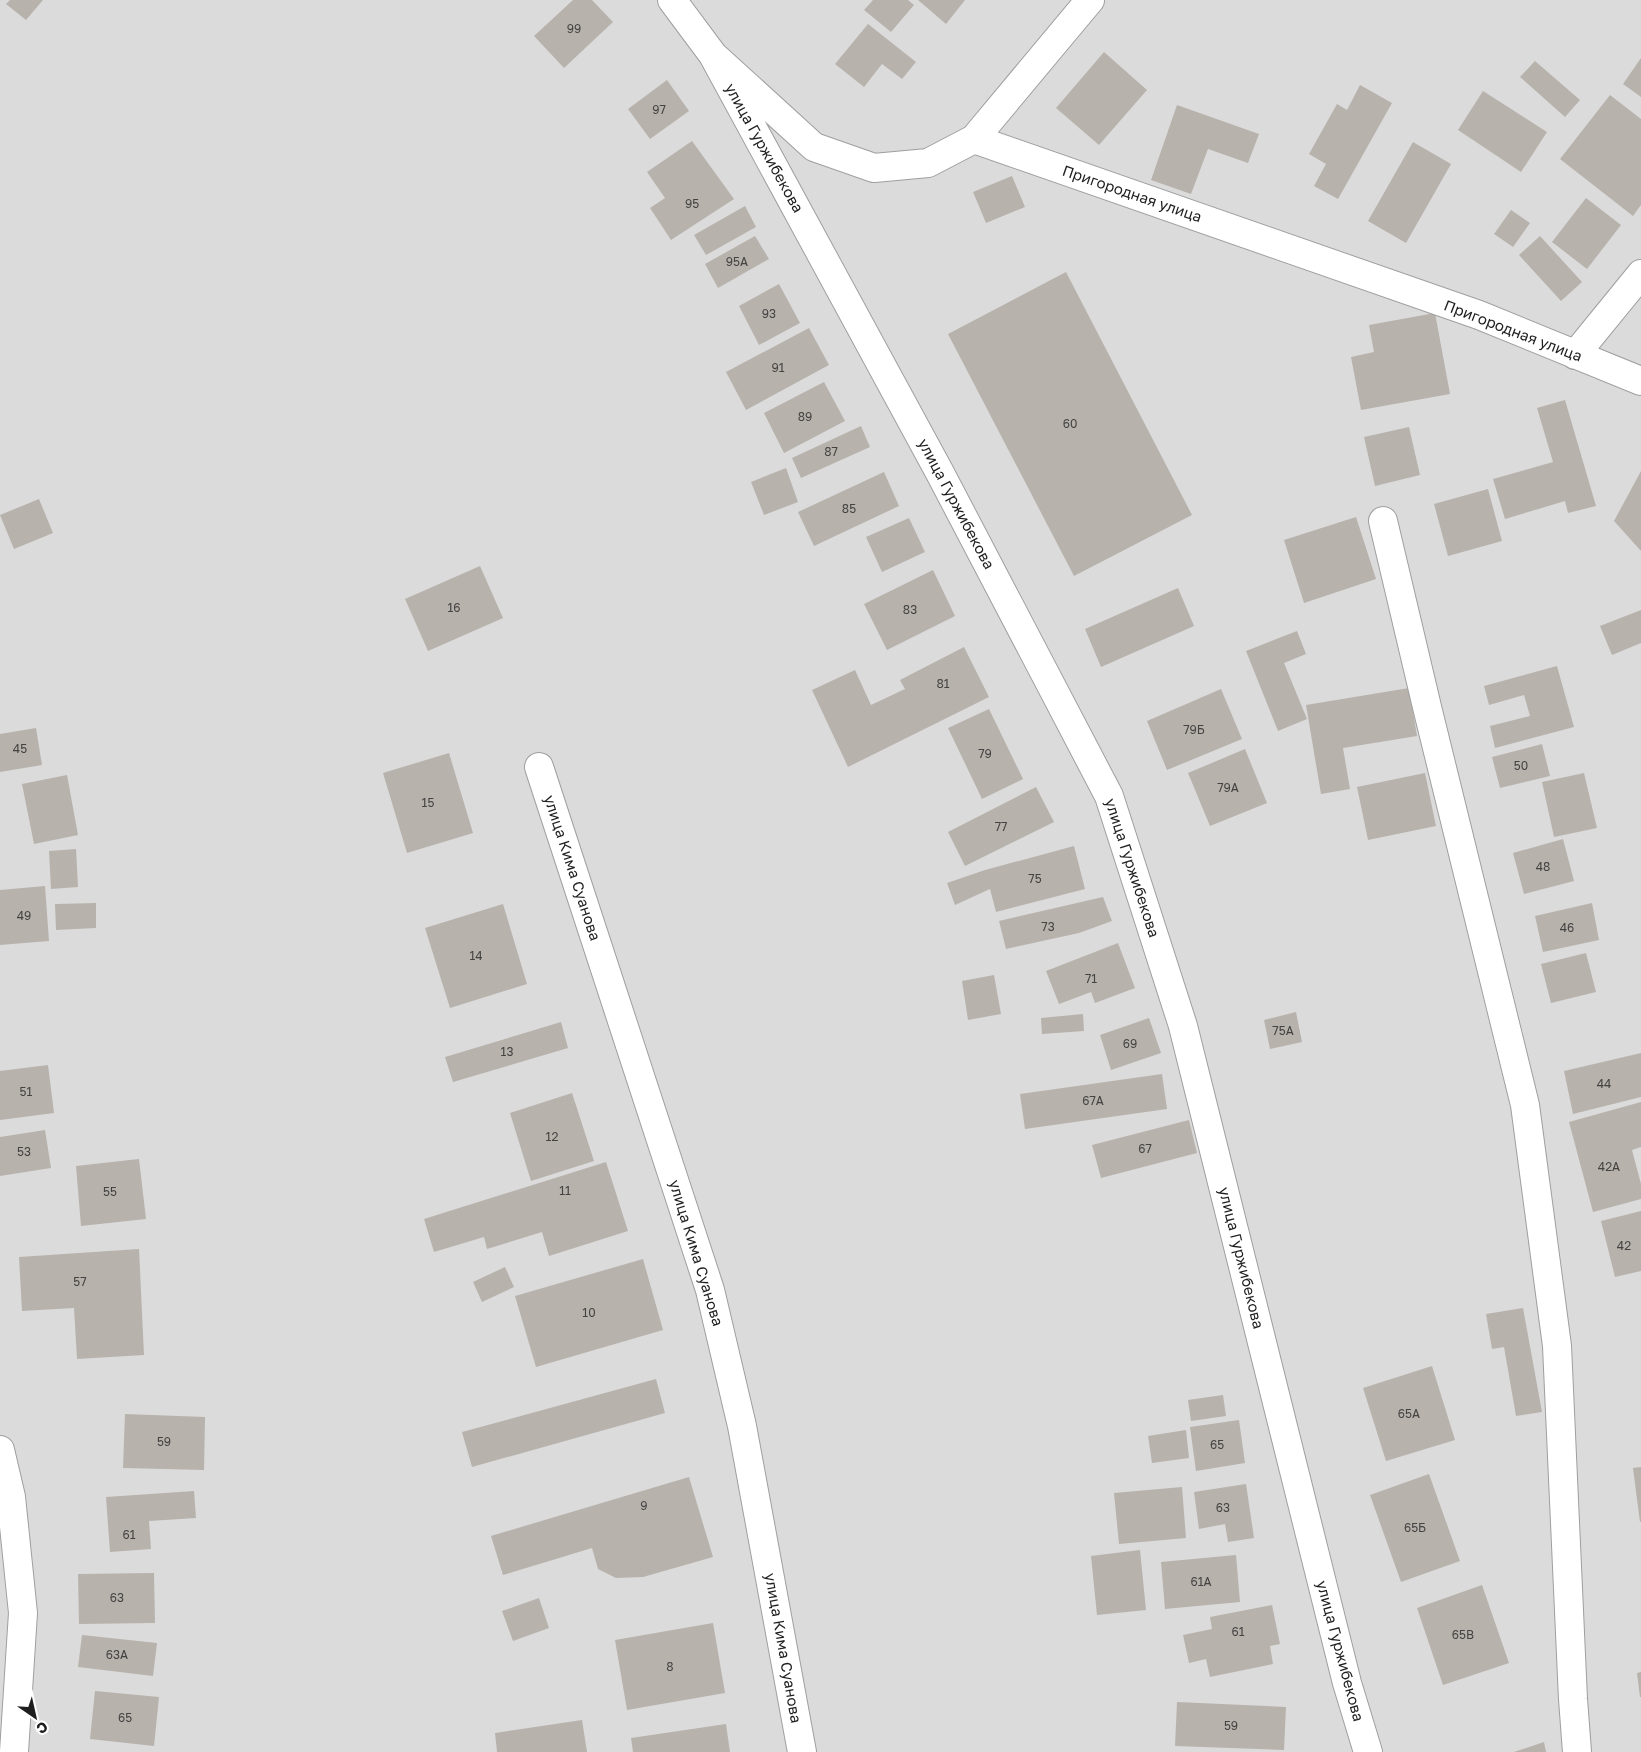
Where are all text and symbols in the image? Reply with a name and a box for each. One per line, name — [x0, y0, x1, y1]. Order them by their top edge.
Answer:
house number: 99 — [567, 21, 581, 36]
street label: улица Гуржибекова — [722, 80, 808, 215]
house number: 97 — [652, 102, 666, 117]
street label: Пригородная улица — [1060, 161, 1204, 225]
house number: 95 — [685, 196, 699, 211]
house number: 95А — [726, 254, 748, 269]
street label: Пригородная улица — [1442, 295, 1585, 365]
house number: 93 — [762, 306, 776, 321]
house number: 91 — [771, 360, 785, 375]
house number: 89 — [798, 409, 812, 424]
house number: 60 — [1063, 416, 1077, 431]
street label: улица Гуржибекова — [915, 435, 999, 572]
house number: 87 — [824, 444, 838, 459]
house number: 85 — [842, 501, 856, 516]
house number: 16 — [447, 600, 461, 615]
house number: 83 — [903, 602, 917, 617]
house number: 81 — [936, 676, 950, 691]
house number: 79Б — [1183, 722, 1205, 737]
house number: 45 — [13, 741, 27, 756]
house number: 79 — [978, 746, 992, 761]
house number: 50 — [1514, 758, 1528, 773]
house number: 79А — [1217, 780, 1239, 795]
street label: улица Кима Суанова — [541, 793, 605, 943]
house number: 15 — [422, 795, 434, 810]
street label: улица Гуржибекова — [1102, 796, 1164, 940]
house number: 77 — [995, 819, 1007, 834]
house number: 48 — [1536, 859, 1550, 874]
house number: 75 — [1028, 871, 1042, 886]
house number: 49 — [17, 908, 31, 923]
house number: 73 — [1041, 919, 1055, 934]
house number: 46 — [1560, 920, 1574, 935]
house number: 14 — [469, 948, 483, 963]
house number: 71 — [1085, 971, 1097, 986]
house number: 75А — [1272, 1023, 1294, 1038]
house number: 69 — [1123, 1036, 1137, 1051]
house number: 13 — [501, 1044, 513, 1059]
house number: 44 — [1597, 1076, 1611, 1091]
house number: 51 — [20, 1084, 33, 1099]
house number: 67А — [1082, 1093, 1104, 1108]
house number: 12 — [546, 1129, 558, 1144]
house number: 67 — [1138, 1141, 1152, 1156]
house number: 53 — [17, 1144, 31, 1159]
house number: 42А — [1598, 1159, 1620, 1174]
street label: улица Кима Суанова — [666, 1177, 728, 1328]
house number: 11 — [559, 1183, 571, 1198]
house number: 55 — [103, 1184, 117, 1199]
street label: улица Гуржибекова — [1216, 1185, 1268, 1330]
house number: 42 — [1617, 1238, 1631, 1253]
house number: 57 — [73, 1274, 87, 1289]
house number: 10 — [582, 1305, 596, 1320]
house number: 65А — [1398, 1406, 1420, 1421]
house number: 59 — [157, 1434, 171, 1449]
house number: 65 — [1210, 1437, 1224, 1452]
house number: 9 — [640, 1498, 648, 1513]
house number: 63 — [1216, 1500, 1230, 1515]
house number: 65Б — [1404, 1520, 1426, 1535]
house number: 61 — [122, 1527, 136, 1542]
street label: улица Кима Суанова — [762, 1571, 806, 1724]
house number: 61А — [1190, 1574, 1212, 1589]
street label: улица Гуржибекова — [1313, 1578, 1368, 1723]
house number: 63 — [110, 1590, 124, 1605]
house number: 61 — [1231, 1624, 1245, 1639]
house number: 65В — [1452, 1627, 1474, 1642]
house number: 63А — [106, 1647, 128, 1662]
house number: 8 — [666, 1659, 674, 1674]
north arrow — [10, 1692, 60, 1742]
house number: 65 — [118, 1710, 132, 1725]
text: С — [34, 1718, 51, 1738]
house number: 59 — [1224, 1718, 1238, 1733]

